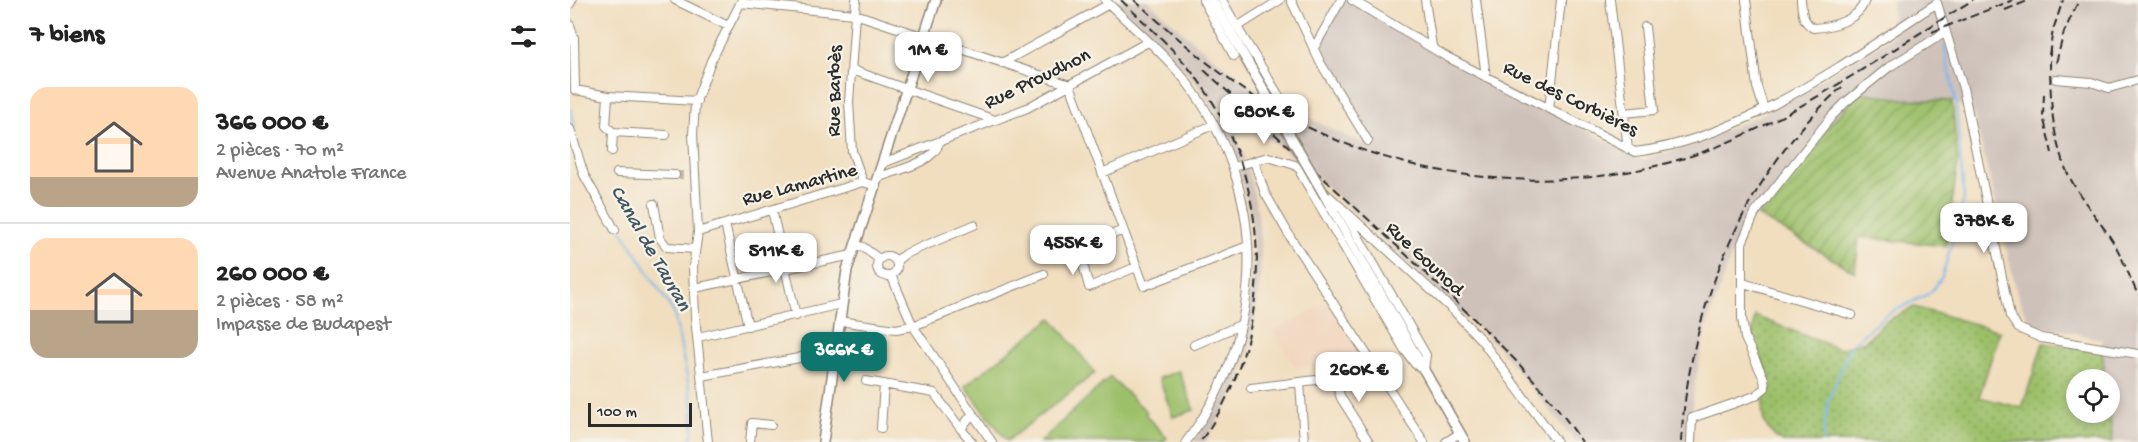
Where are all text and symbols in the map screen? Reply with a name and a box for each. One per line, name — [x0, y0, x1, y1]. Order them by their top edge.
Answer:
icon: filters — [507, 20, 540, 53]
text: 7 biens — [30, 21, 104, 52]
pin: 1M € — [892, 32, 964, 83]
text: 1M € — [909, 40, 947, 63]
street label: Rue Barbès — [824, 44, 848, 137]
street label: Rue Proudhon — [981, 44, 1095, 116]
street label: Rue des Corbières — [1499, 57, 1642, 143]
pin: 680K € — [1215, 94, 1313, 145]
text: 680K € — [1234, 102, 1294, 125]
text: 366 000 € — [216, 109, 328, 140]
icon: home — [78, 111, 150, 183]
text: 2 pièces · 70 m² — [216, 140, 344, 163]
street label: Rue Lamartine — [740, 159, 861, 212]
text: Avenue Anatole France — [216, 163, 406, 186]
water label: Canal de Tauran — [603, 182, 696, 317]
pin: 378K € — [1935, 203, 2033, 254]
text: 378K € — [1954, 211, 2014, 234]
street label: Rue Gounod — [1380, 218, 1470, 304]
pin: 455K € — [1024, 225, 1122, 276]
pin: 511K € — [727, 233, 825, 284]
text: 455K € — [1044, 233, 1102, 256]
text: 511K € — [749, 241, 803, 264]
text: 260 000 € — [216, 260, 329, 291]
icon: home — [78, 262, 150, 334]
text: 2 pièces · 58 m² — [216, 291, 344, 314]
text: Impasse de Budapest — [216, 314, 391, 337]
pin: 366K € — [795, 332, 893, 383]
text: 366K € — [815, 340, 873, 363]
pin: 260K € — [1310, 352, 1408, 403]
text: 260K € — [1330, 360, 1388, 383]
map controls — [2066, 369, 2120, 423]
button: locate — [2066, 369, 2120, 423]
scale bar — [588, 400, 692, 428]
text: 100 m — [597, 404, 637, 423]

